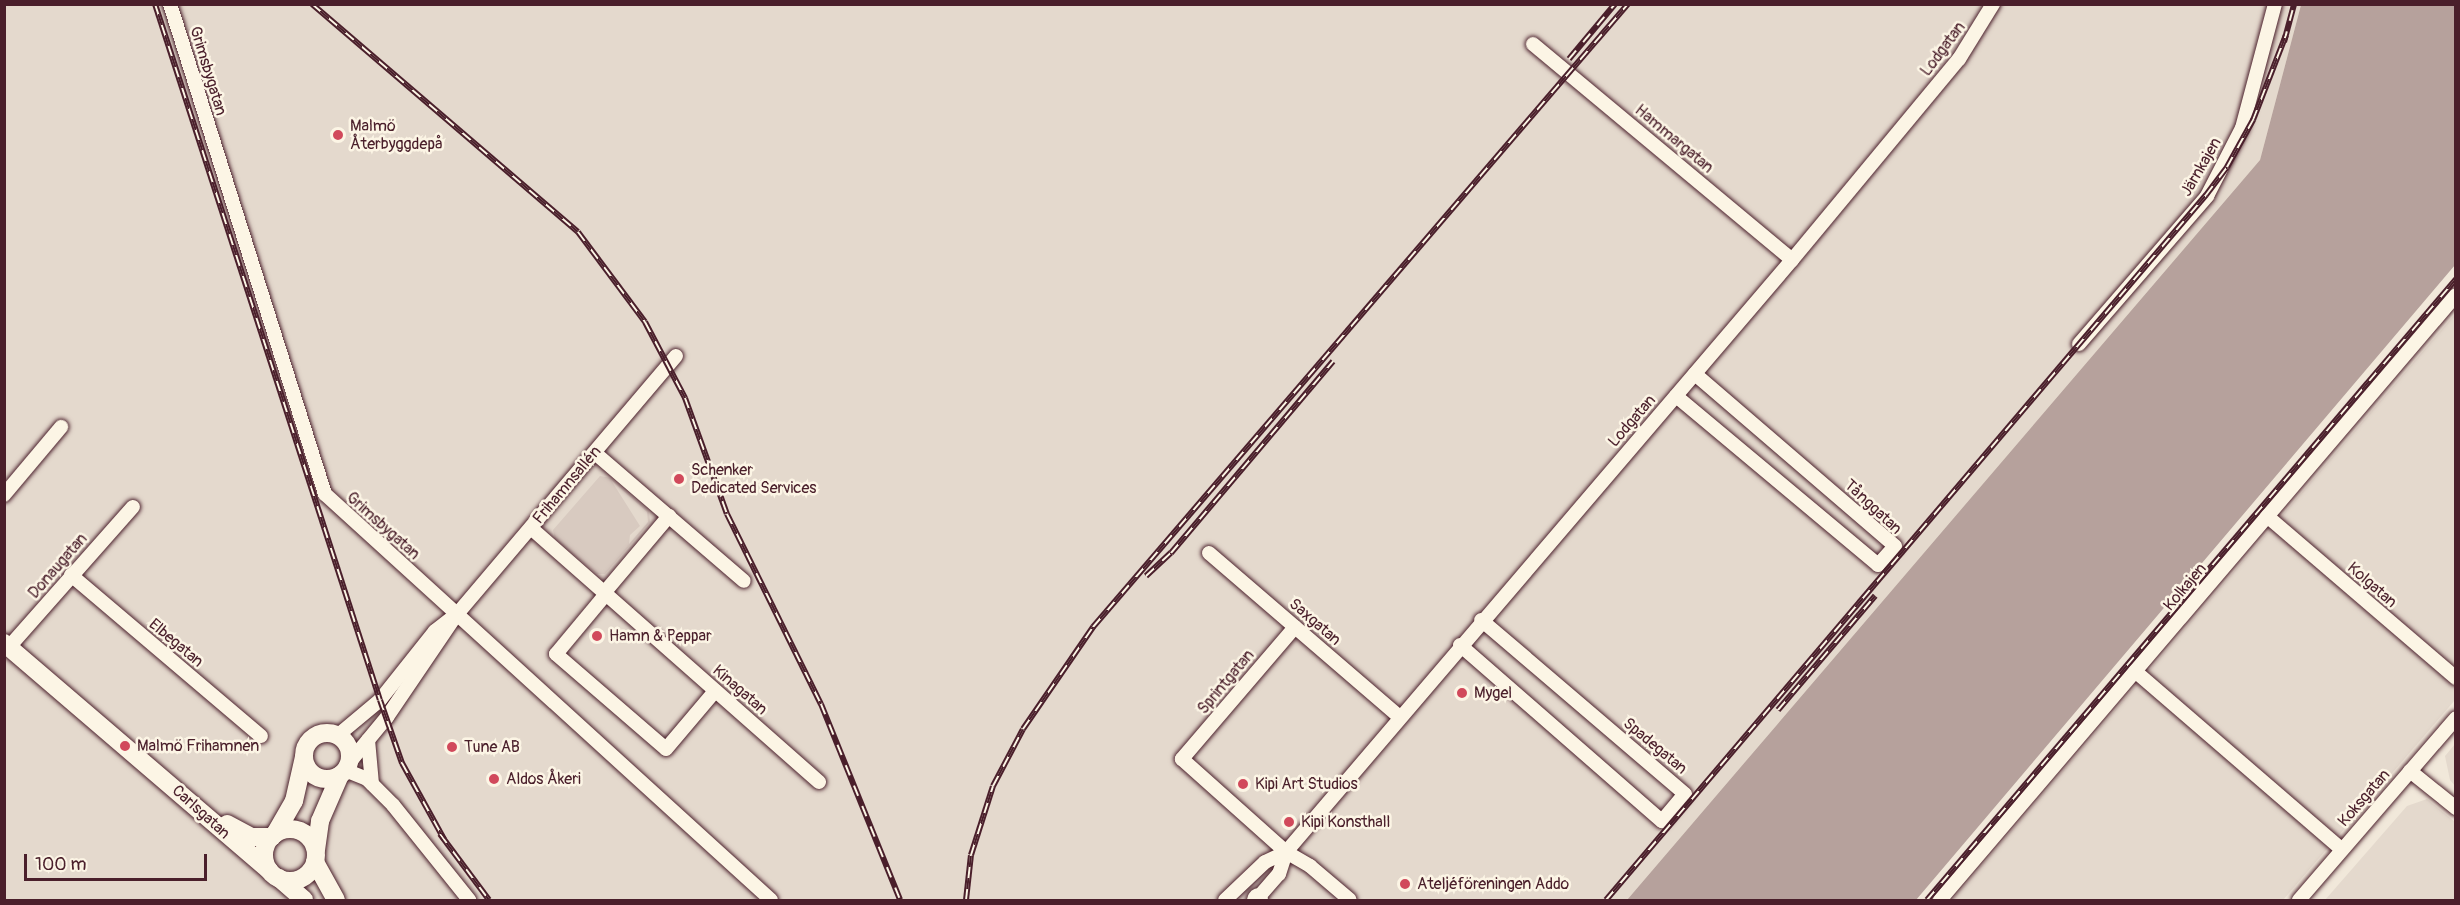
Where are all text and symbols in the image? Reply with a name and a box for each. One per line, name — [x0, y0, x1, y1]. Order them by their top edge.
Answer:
street label: Lodgatan — [1916, 18, 1970, 80]
street label: Grimsbygatan — [185, 24, 231, 118]
street label: Hammargatan — [1631, 101, 1717, 177]
place label: Malmö Återbyggdepå — [350, 116, 443, 154]
marker: Malmö Återbyggdepå — [331, 128, 345, 142]
street label: Järnkajen — [2177, 134, 2225, 200]
street label: Lodgatan — [1604, 391, 1660, 451]
street label: Frihamnsallén — [529, 442, 605, 528]
place label: Schenker Dedicated Services — [691, 460, 816, 498]
marker: Schenker Dedicated Services — [672, 472, 686, 486]
street label: Tånggatan — [1840, 476, 1906, 538]
street label: Grimsbygatan — [342, 488, 424, 564]
street label: Donaugatan — [24, 529, 92, 603]
street label: Kolgatan — [2343, 558, 2401, 612]
street label: Kolkajen — [2159, 559, 2211, 615]
street label: Saxgatan — [1285, 594, 1345, 650]
street label: Elbegatan — [145, 615, 207, 671]
place label: Hamn & Peppar — [609, 626, 712, 646]
marker: Hamn & Peppar — [590, 629, 604, 643]
street label: Sprintgatan — [1194, 646, 1258, 718]
street label: Kinagatan — [709, 661, 771, 719]
place label: Mygel — [1474, 683, 1512, 703]
marker: Mygel — [1455, 686, 1469, 700]
street label: Spadegatan — [1619, 714, 1691, 778]
place label: Malmö Frihamnen — [137, 736, 259, 756]
place label: Tune AB — [464, 737, 520, 757]
marker: Malmö Frihamnen — [118, 739, 132, 753]
marker: Tune AB — [445, 740, 459, 754]
street label: Koksgatan — [2334, 765, 2394, 831]
place label: Aldos Åkeri — [506, 769, 581, 789]
marker: Aldos Åkeri — [487, 772, 501, 786]
place label: Kipi Art Studios — [1255, 774, 1358, 794]
marker: Kipi Art Studios — [1236, 777, 1250, 791]
street label: Carlsgatan — [168, 781, 234, 843]
place label: Kipi Konsthall — [1301, 812, 1390, 832]
marker: Kipi Konsthall — [1282, 815, 1296, 829]
scale bar — [27, 842, 210, 880]
text: 100 m — [35, 853, 87, 876]
place label: Ateljéföreningen Addo — [1417, 874, 1569, 894]
marker: Ateljéföreningen Addo — [1398, 877, 1412, 891]

